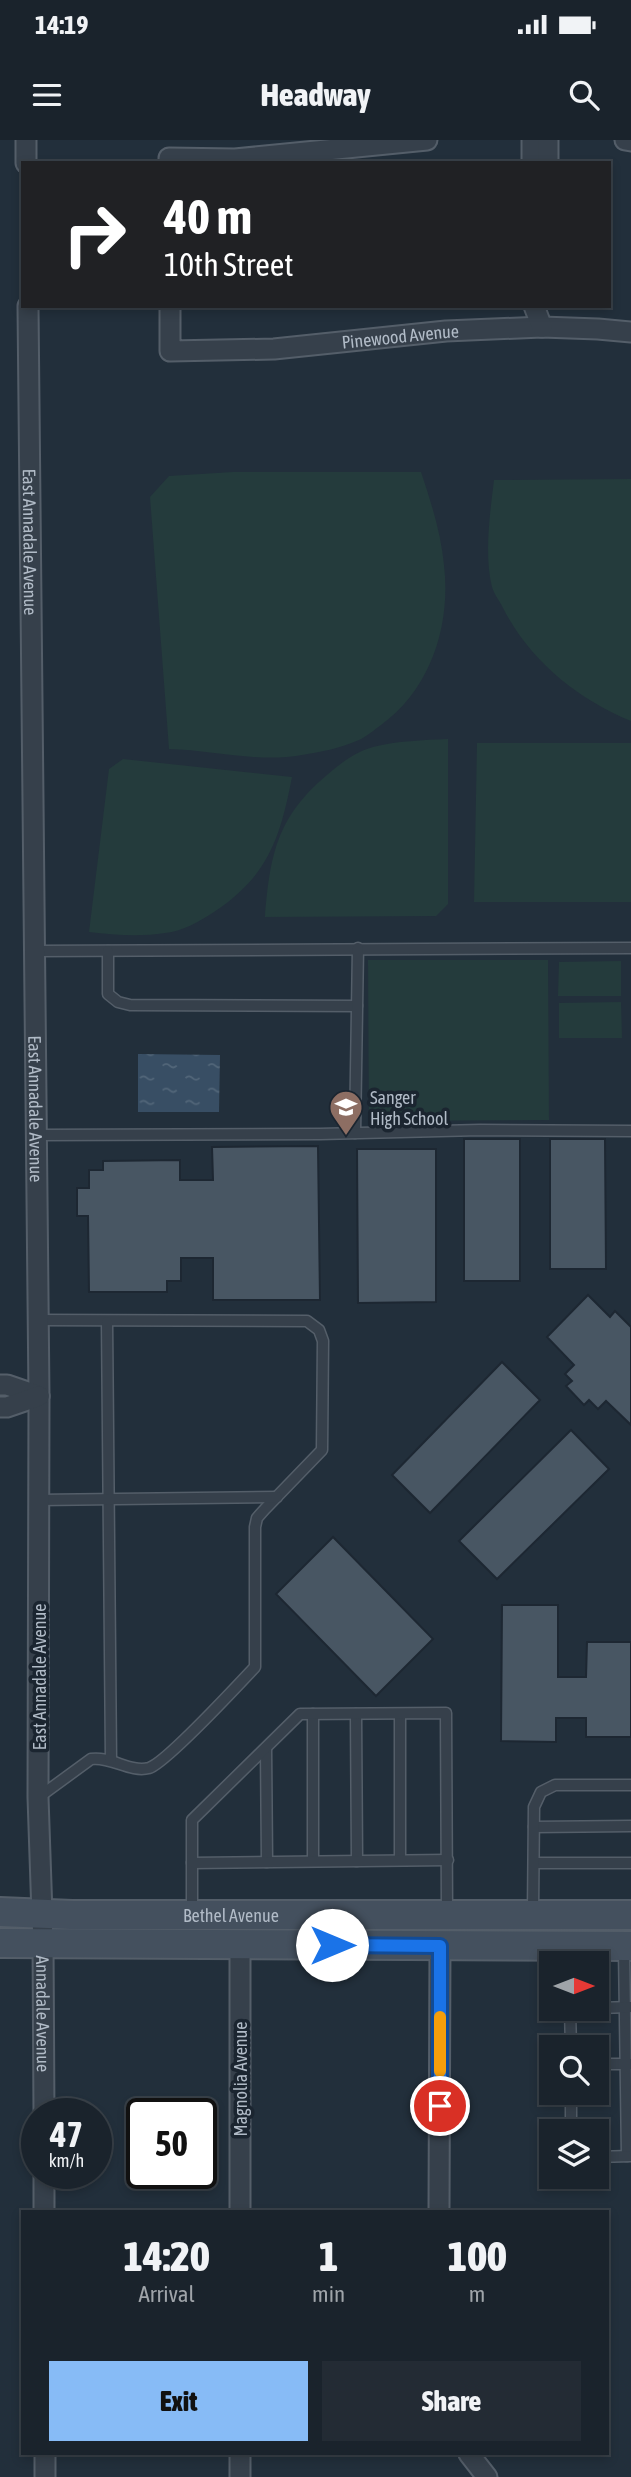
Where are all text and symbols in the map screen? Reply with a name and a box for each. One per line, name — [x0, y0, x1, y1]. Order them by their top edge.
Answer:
text: 14:19 — [35, 10, 89, 40]
icon: menu — [28, 76, 66, 114]
text: Headway — [260, 76, 371, 113]
icon: search — [565, 76, 603, 114]
text: 40 m — [164, 188, 252, 244]
icon: right — [49, 189, 140, 280]
text: 10th Street — [164, 246, 293, 283]
street label: Pinewood Avenue — [341, 320, 459, 352]
street label: East Annadale Avenue — [19, 468, 42, 615]
street label: East Annadale Avenue — [25, 1035, 47, 1182]
place label: Sanger High School — [370, 1087, 448, 1129]
school or university icon: Sanger High School — [327, 1088, 365, 1137]
street label: East Annadale Avenue — [29, 1604, 50, 1750]
street label: Bethel Avenue — [183, 1905, 279, 1926]
position arrow — [295, 1908, 369, 1982]
north arrow — [539, 1951, 609, 2021]
map controls — [539, 1951, 609, 2189]
street label: Annadale Avenue — [33, 1955, 54, 2072]
street label: Magnolia Avenue — [230, 2022, 251, 2136]
button: search — [539, 2035, 609, 2105]
pin — [410, 2076, 470, 2136]
icon: arrive — [421, 2087, 459, 2125]
speed limit sign: 50 — [126, 2098, 217, 2189]
text: 47 — [50, 2114, 83, 2154]
button: layers — [539, 2119, 609, 2189]
text: km/h — [49, 2150, 84, 2171]
text: 14:20 — [123, 2232, 210, 2280]
text: 1 — [319, 2232, 338, 2280]
text: 100 — [447, 2232, 507, 2280]
text: Arrival — [138, 2281, 195, 2307]
text: min — [312, 2281, 345, 2307]
text: m — [469, 2281, 485, 2307]
button: Exit — [49, 2361, 308, 2441]
button: Share — [322, 2361, 581, 2441]

